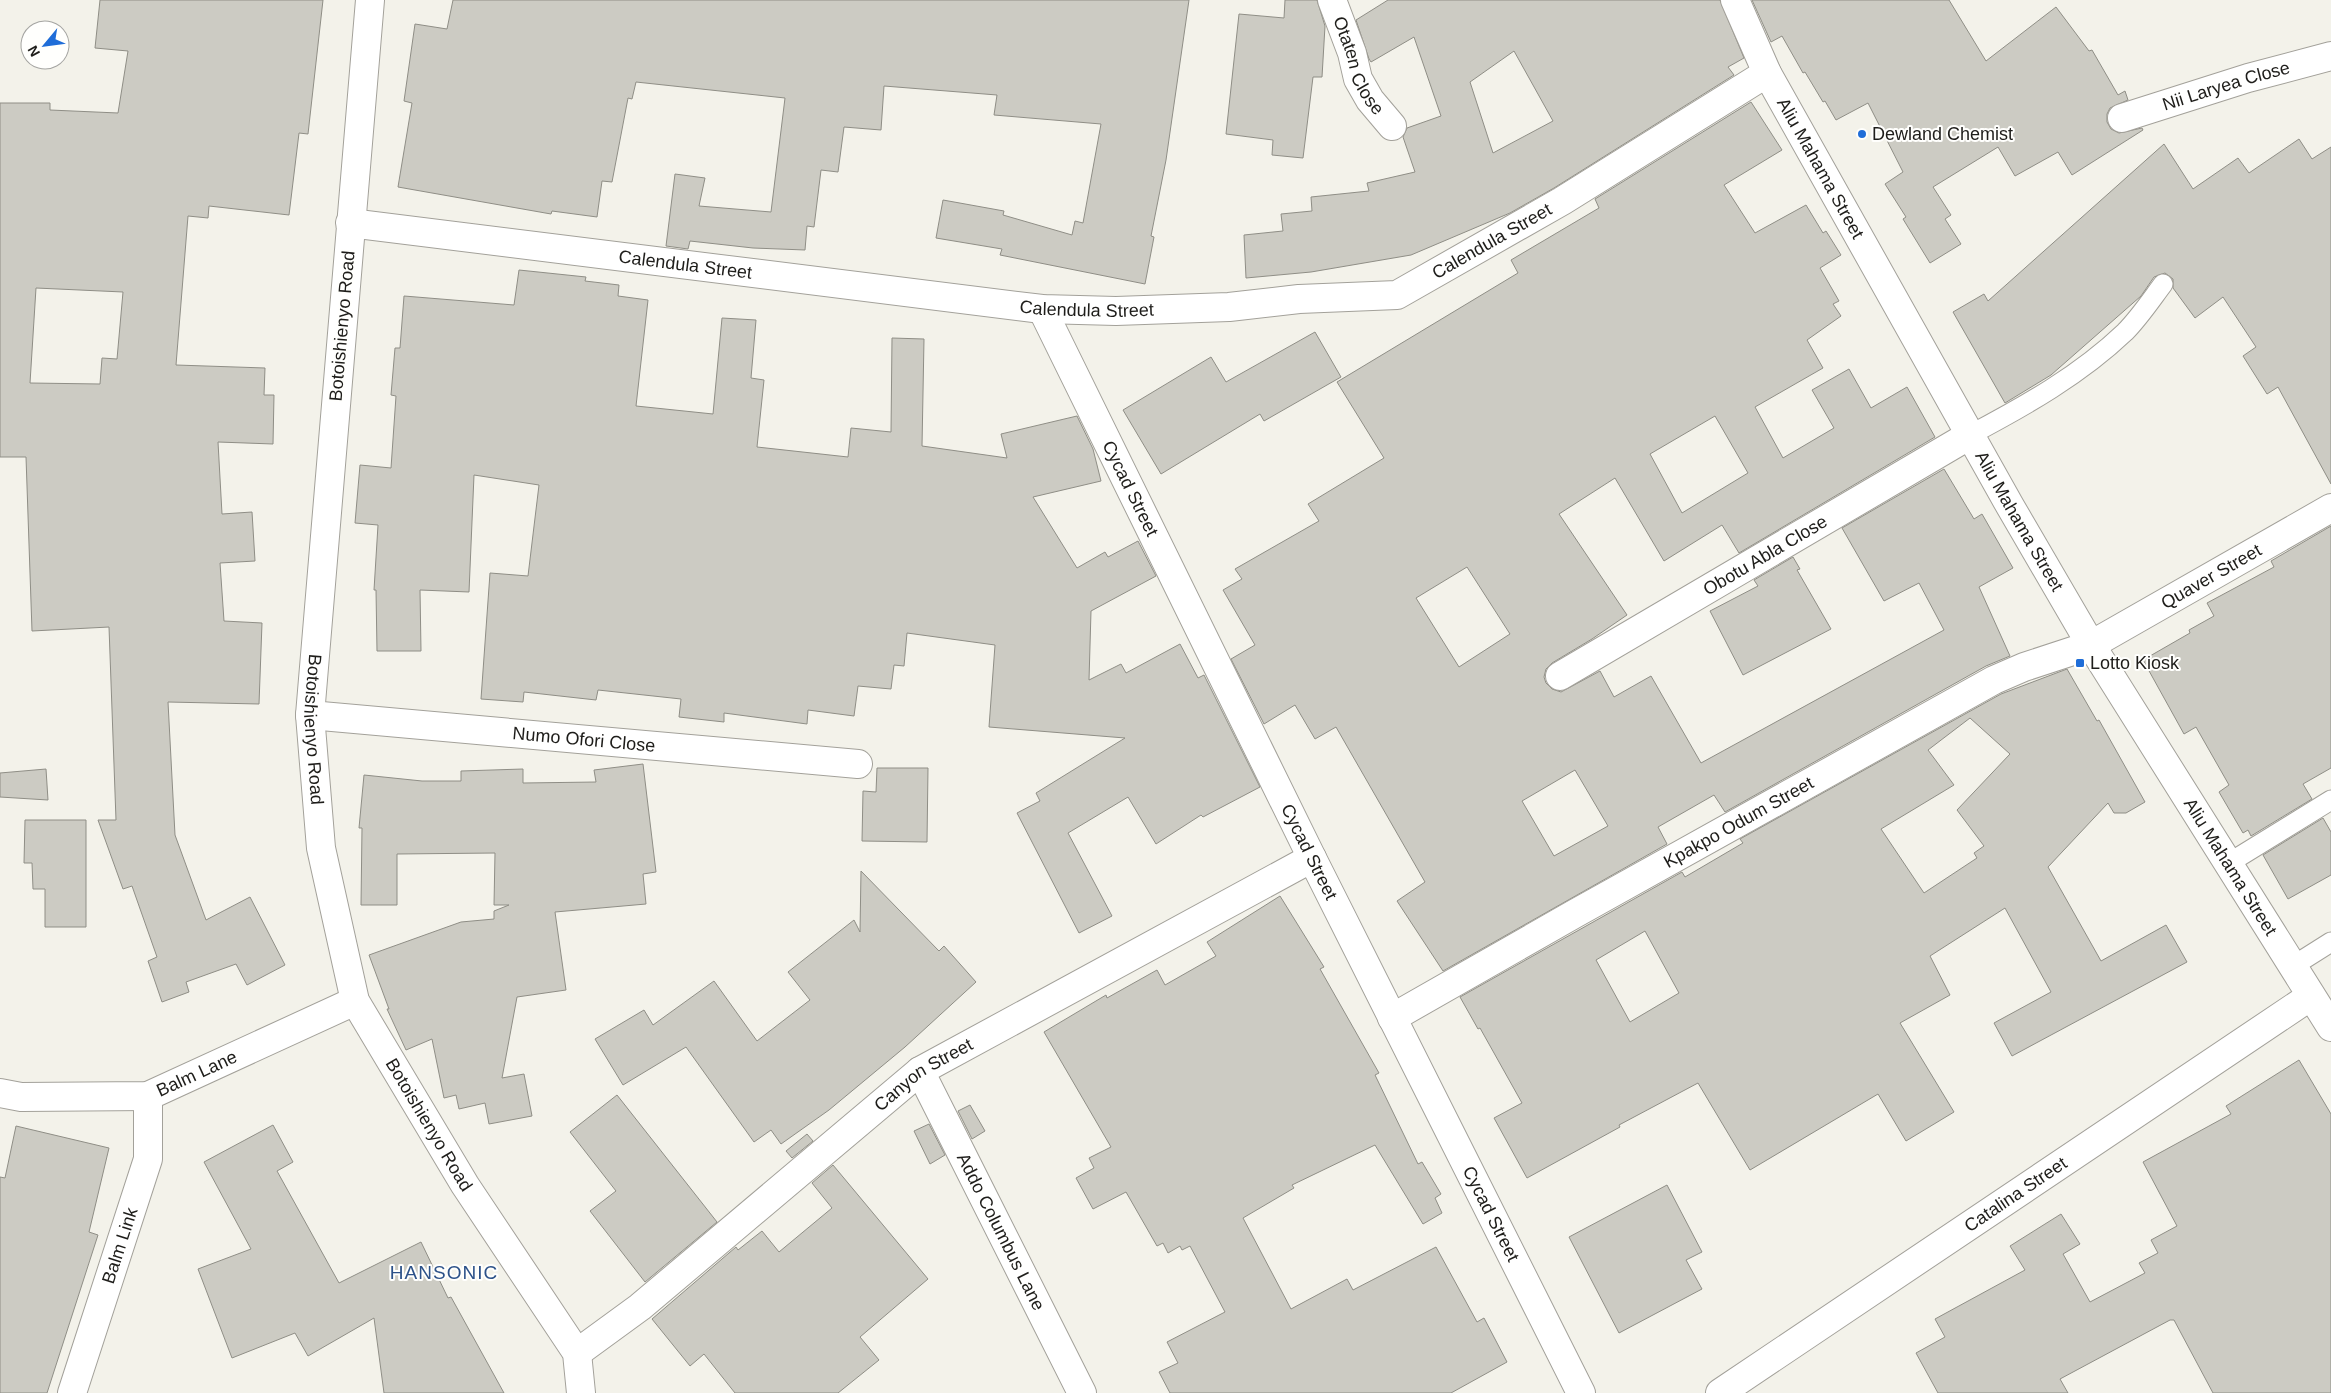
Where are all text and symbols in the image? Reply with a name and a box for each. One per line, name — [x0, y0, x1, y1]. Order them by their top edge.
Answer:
street label: Otaten Close — [1329, 14, 1388, 119]
north arrow — [20, 20, 70, 70]
text: N — [24, 43, 43, 60]
street label: Nii Laryea Close — [2160, 57, 2292, 115]
street label: Aliu Mahama Street — [1773, 94, 1868, 242]
place label: Dewland Chemist — [1872, 124, 2013, 144]
marker: Dewland Chemist — [1856, 128, 1868, 140]
street label: Calendula Street — [1428, 199, 1555, 283]
street label: Calendula Street — [618, 246, 753, 283]
street label: Botoishienyo Road — [325, 250, 359, 402]
street label: Calendula Street — [1019, 296, 1154, 321]
street label: Cycad Street — [1098, 437, 1162, 540]
street label: Aliu Mahama Street — [1971, 448, 2067, 595]
street label: Obotu Abla Close — [1700, 511, 1831, 600]
street label: Quaver Street — [2158, 540, 2265, 613]
street label: Botoishienyo Road — [300, 653, 327, 806]
place label: Lotto Kiosk — [2090, 653, 2180, 673]
marker: Lotto Kiosk — [2074, 657, 2086, 669]
street label: Numo Ofori Close — [512, 723, 656, 756]
street label: Kpakpo Odum Street — [1660, 773, 1817, 872]
street label: Aliu Mahama Street — [2180, 794, 2281, 939]
street label: Cycad Street — [1277, 801, 1341, 903]
street label: Canyon Street — [870, 1034, 976, 1115]
street label: Balm Lane — [153, 1047, 240, 1101]
street label: Botoishienyo Road — [382, 1055, 476, 1195]
street label: Addo Columbus Lane — [953, 1150, 1049, 1314]
street label: Catalina Street — [1960, 1153, 2071, 1236]
street label: Cycad Street — [1459, 1163, 1523, 1265]
street label: Balm Link — [98, 1204, 142, 1286]
district label: HANSONIC — [390, 1262, 498, 1283]

